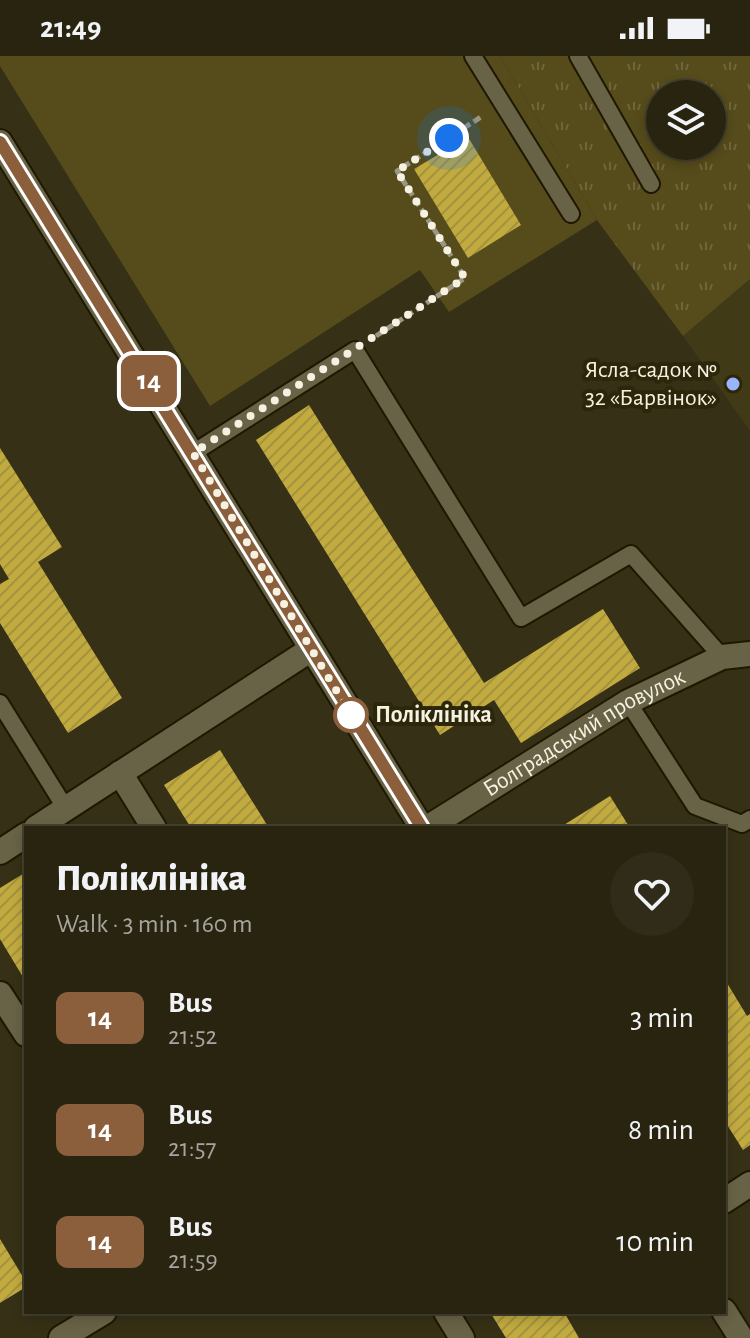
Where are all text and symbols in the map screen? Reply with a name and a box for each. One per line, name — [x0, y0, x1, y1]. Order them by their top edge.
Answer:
text: 21:49 — [40, 13, 101, 43]
map controls — [646, 80, 726, 160]
button: layers — [646, 80, 726, 160]
your location — [429, 118, 469, 158]
line badge: 14 — [113, 355, 185, 407]
place label: Ясла-садок № 32 «Барвінок» — [585, 358, 717, 410]
text: 14 — [137, 367, 161, 395]
marker: Ясла-садок № 32 «Барвінок» — [724, 375, 742, 393]
street label: Болградський провулок — [479, 665, 689, 802]
marker: Поліклініка — [334, 698, 368, 732]
place label: Поліклініка — [375, 703, 492, 727]
button: heart — [610, 852, 694, 936]
text: Поліклініка — [56, 860, 247, 898]
text: Walk · 3 min · 160 m — [56, 911, 253, 937]
text: Bus — [168, 988, 213, 1018]
text: 3 min — [630, 1003, 694, 1033]
text: 14 — [88, 1004, 112, 1032]
text: 21:52 — [168, 1023, 217, 1049]
text: Bus — [168, 1100, 213, 1130]
text: 8 min — [628, 1115, 694, 1145]
text: 14 — [88, 1116, 112, 1144]
text: 21:57 — [168, 1135, 216, 1161]
text: Bus — [168, 1212, 213, 1242]
text: 10 min — [616, 1227, 694, 1257]
text: 14 — [88, 1228, 112, 1256]
text: 21:59 — [168, 1247, 218, 1273]

